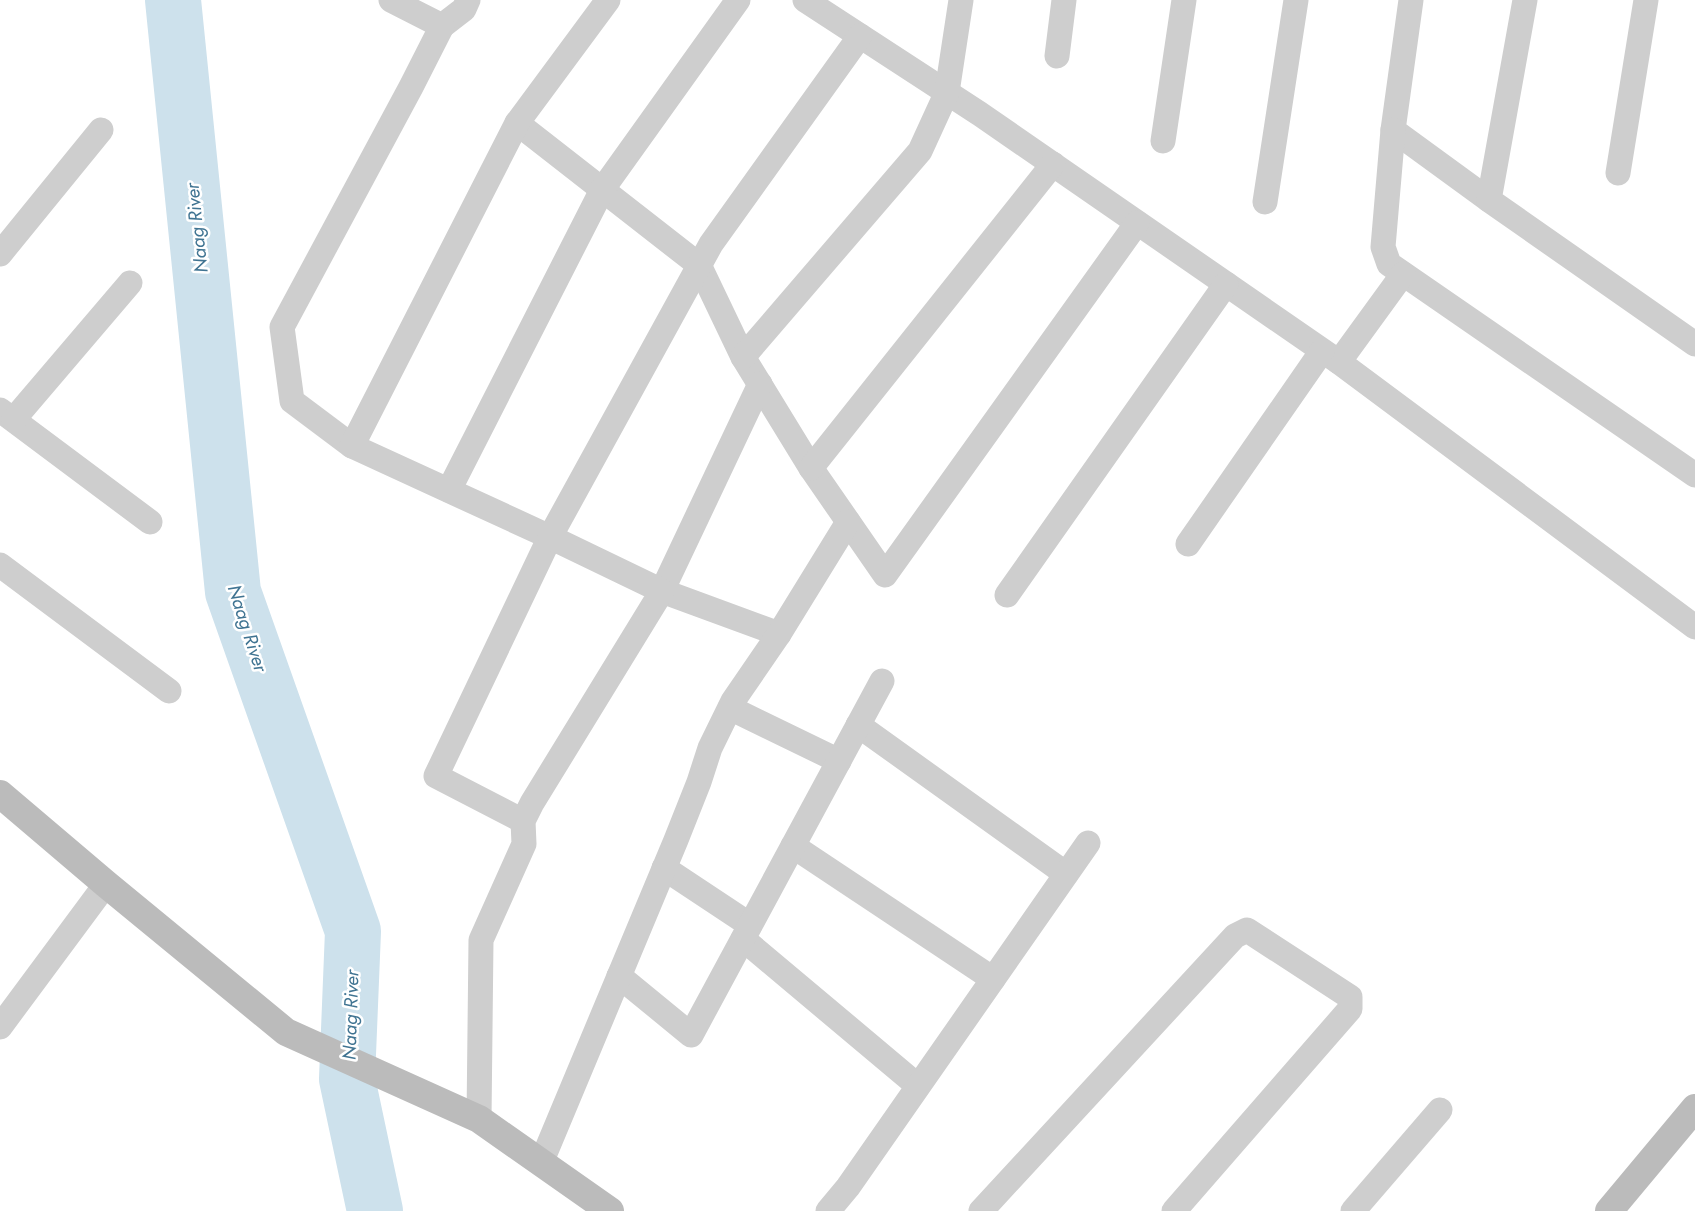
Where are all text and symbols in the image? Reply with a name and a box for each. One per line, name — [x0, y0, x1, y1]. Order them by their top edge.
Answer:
water label: Naag River — [178, 180, 215, 274]
water label: Naag River — [221, 581, 275, 677]
water label: Naag River — [335, 968, 366, 1061]

